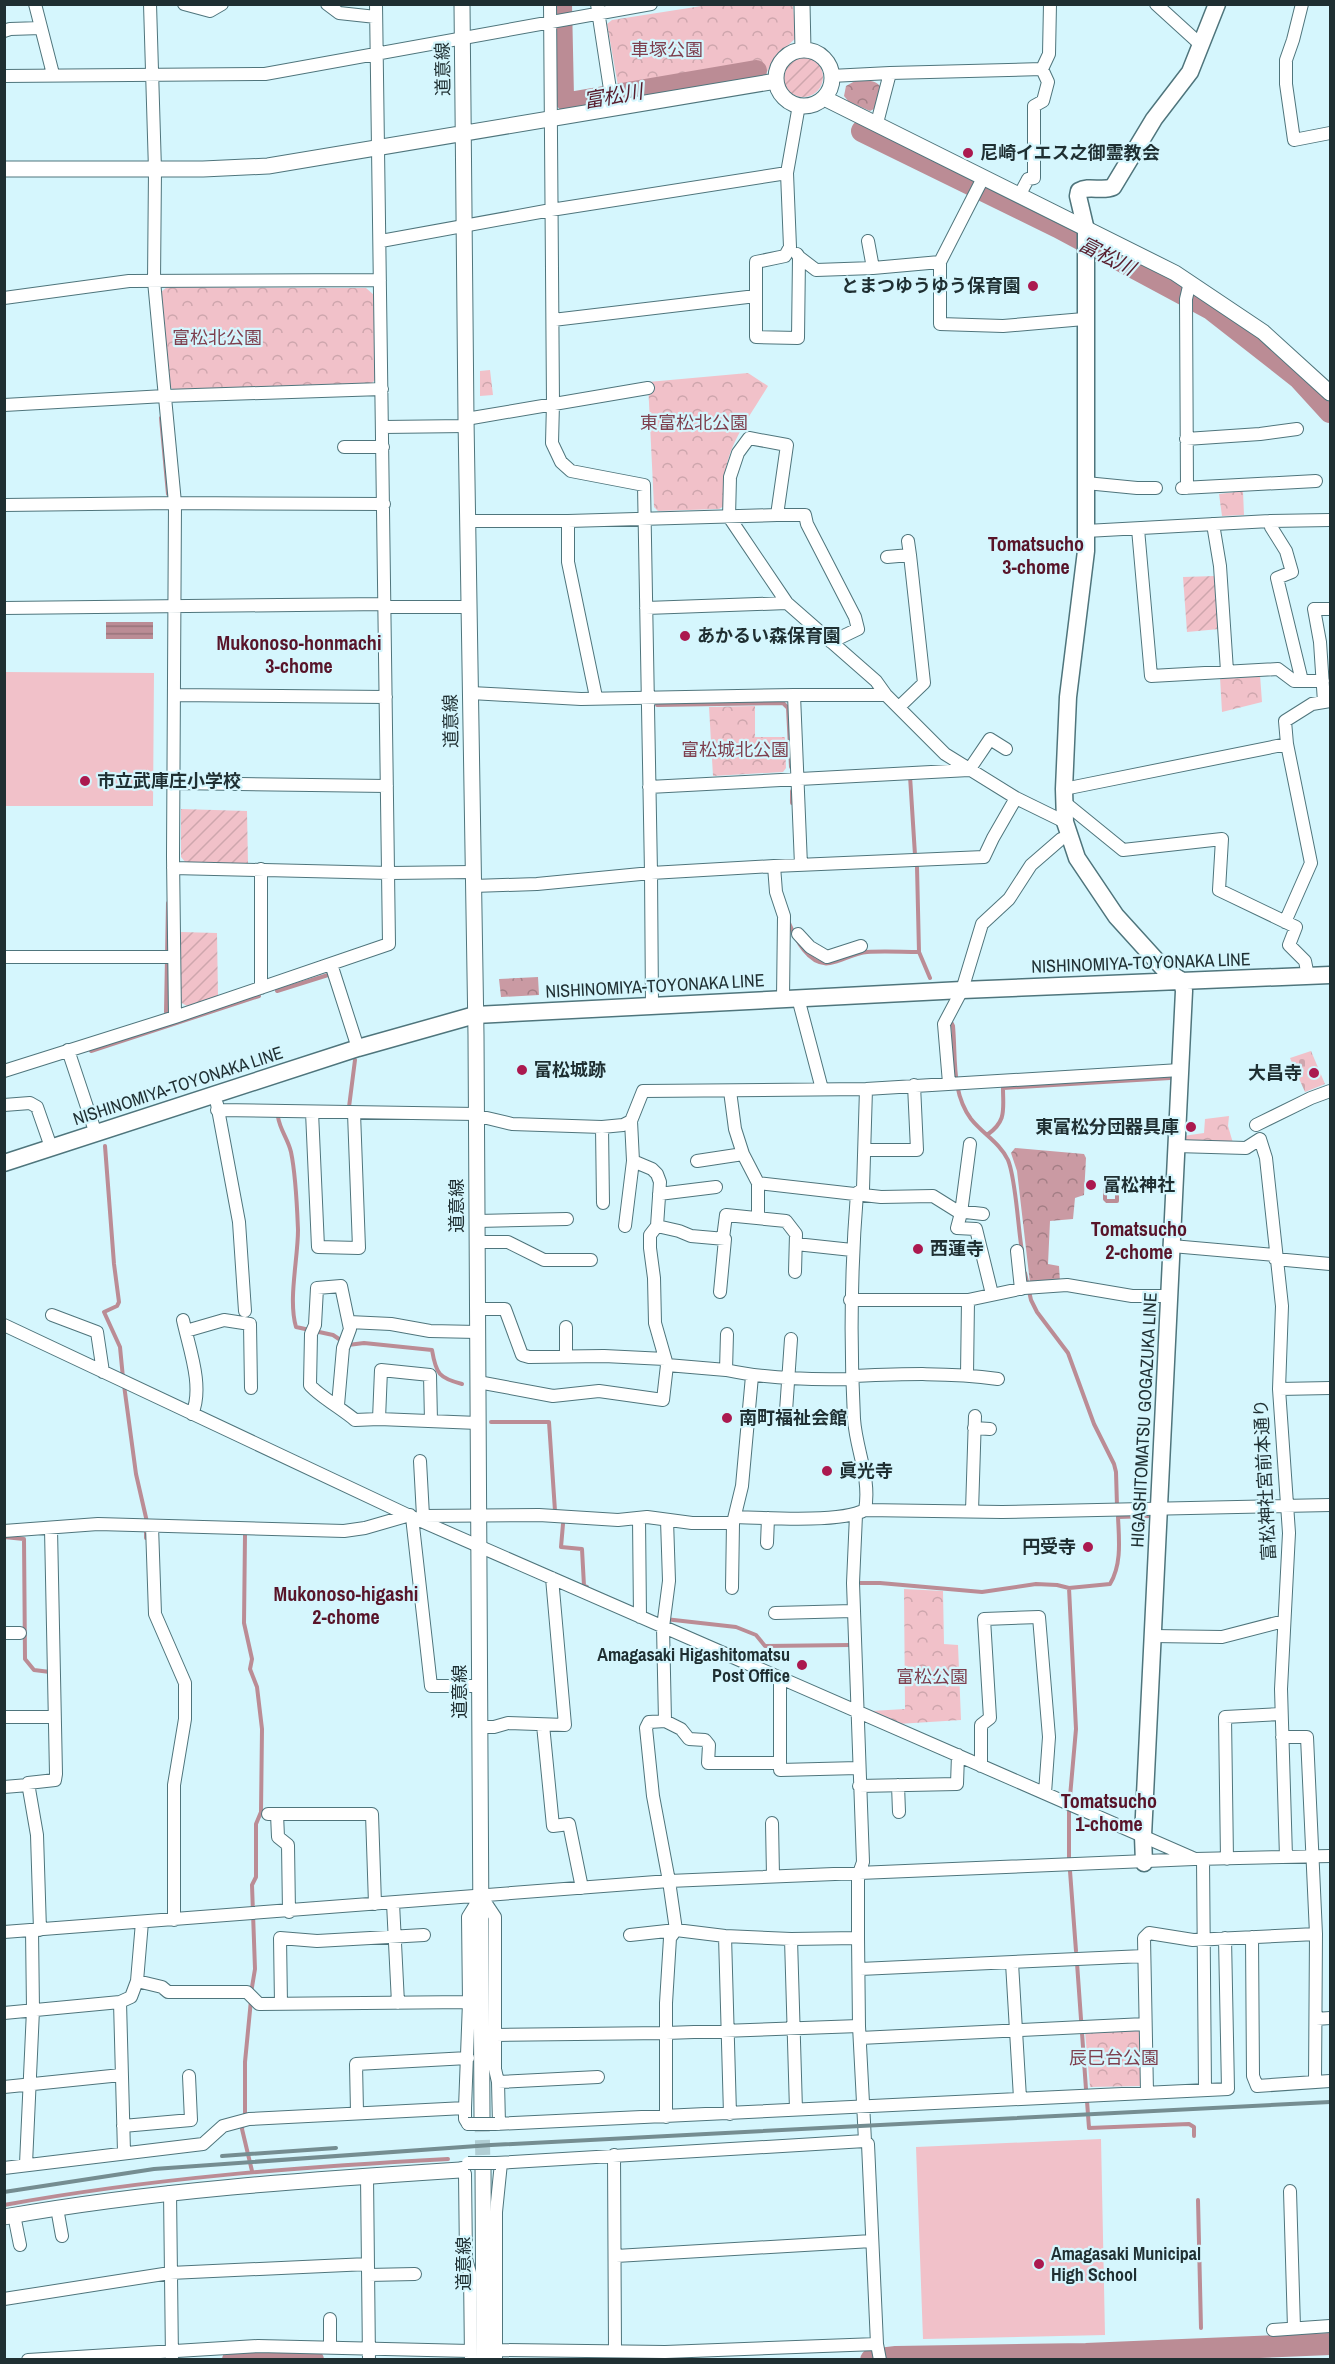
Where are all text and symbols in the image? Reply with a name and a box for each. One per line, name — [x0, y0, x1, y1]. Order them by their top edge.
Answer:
park label: 車塚公園 — [631, 37, 703, 62]
street label: 道意線 — [430, 42, 455, 96]
water label: 富松川 — [581, 77, 647, 114]
place label: 尼崎イエス之御霊教会 — [980, 140, 1160, 165]
marker: 尼崎イエス之御霊教会 — [961, 146, 975, 160]
water label: 富松川 — [1074, 230, 1142, 282]
place label: とまつゆうゆう保育園 — [841, 273, 1021, 298]
marker: とまつゆうゆう保育園 — [1026, 279, 1040, 293]
park label: 富松北公園 — [172, 325, 262, 350]
park label: 東富松北公園 — [640, 410, 748, 435]
district label: Tomatsucho 3-chome — [988, 530, 1084, 580]
place label: あかるい森保育園 — [697, 623, 841, 648]
district label: Mukonoso-honmachi 3-chome — [217, 629, 381, 679]
marker: あかるい森保育園 — [678, 629, 692, 643]
street label: 道意線 — [438, 694, 463, 748]
park label: 富松城北公園 — [681, 737, 789, 762]
place label: 市立武庫庄小学校 — [97, 768, 241, 793]
marker: 市立武庫庄小学校 — [78, 774, 92, 788]
street label: NISHINOMIYA-TOYONAKA LINE — [1031, 946, 1251, 979]
street label: NISHINOMIYA-TOYONAKA LINE — [545, 967, 765, 1004]
street label: NISHINOMIYA-TOYONAKA LINE — [70, 1040, 286, 1131]
place label: 富松城跡 — [534, 1057, 606, 1082]
place label: 大昌寺 — [1248, 1060, 1302, 1085]
marker: 富松城跡 — [515, 1063, 529, 1077]
marker: 大昌寺 — [1307, 1066, 1321, 1080]
place label: 東富松分団器具庫 — [1035, 1114, 1179, 1139]
marker: 東富松分団器具庫 — [1184, 1120, 1198, 1134]
place label: 富松神社 — [1103, 1172, 1175, 1197]
marker: 富松神社 — [1084, 1178, 1098, 1192]
street label: 道意線 — [444, 1179, 469, 1233]
district label: Tomatsucho 2-chome — [1091, 1215, 1187, 1265]
place label: 西蓮寺 — [930, 1236, 984, 1261]
marker: 西蓮寺 — [911, 1242, 925, 1256]
street label: HIGASHITOMATSU GOGAZUKA LINE — [1124, 1292, 1163, 1548]
street label: 富松神社宮前本通り — [1248, 1398, 1281, 1562]
place label: 南町福祉会館 — [739, 1405, 847, 1430]
marker: 南町福祉会館 — [720, 1411, 734, 1425]
place label: 眞光寺 — [839, 1458, 893, 1483]
marker: 眞光寺 — [820, 1464, 834, 1478]
place label: 円受寺 — [1022, 1534, 1076, 1559]
marker: 円受寺 — [1081, 1540, 1095, 1554]
district label: Mukonoso-higashi 2-chome — [274, 1580, 418, 1630]
place label: Amagasaki Higashitomatsu Post Office — [597, 1642, 790, 1688]
marker: Amagasaki Higashitomatsu Post Office — [795, 1658, 809, 1672]
park label: 富松公園 — [896, 1664, 968, 1689]
street label: 道意線 — [447, 1665, 472, 1719]
district label: Tomatsucho 1-chome — [1061, 1787, 1157, 1837]
park label: 辰巳台公園 — [1069, 2045, 1159, 2070]
street label: 道意線 — [451, 2237, 476, 2291]
place label: Amagasaki Municipal High School — [1051, 2241, 1201, 2287]
marker: Amagasaki Municipal High School — [1032, 2257, 1046, 2271]

